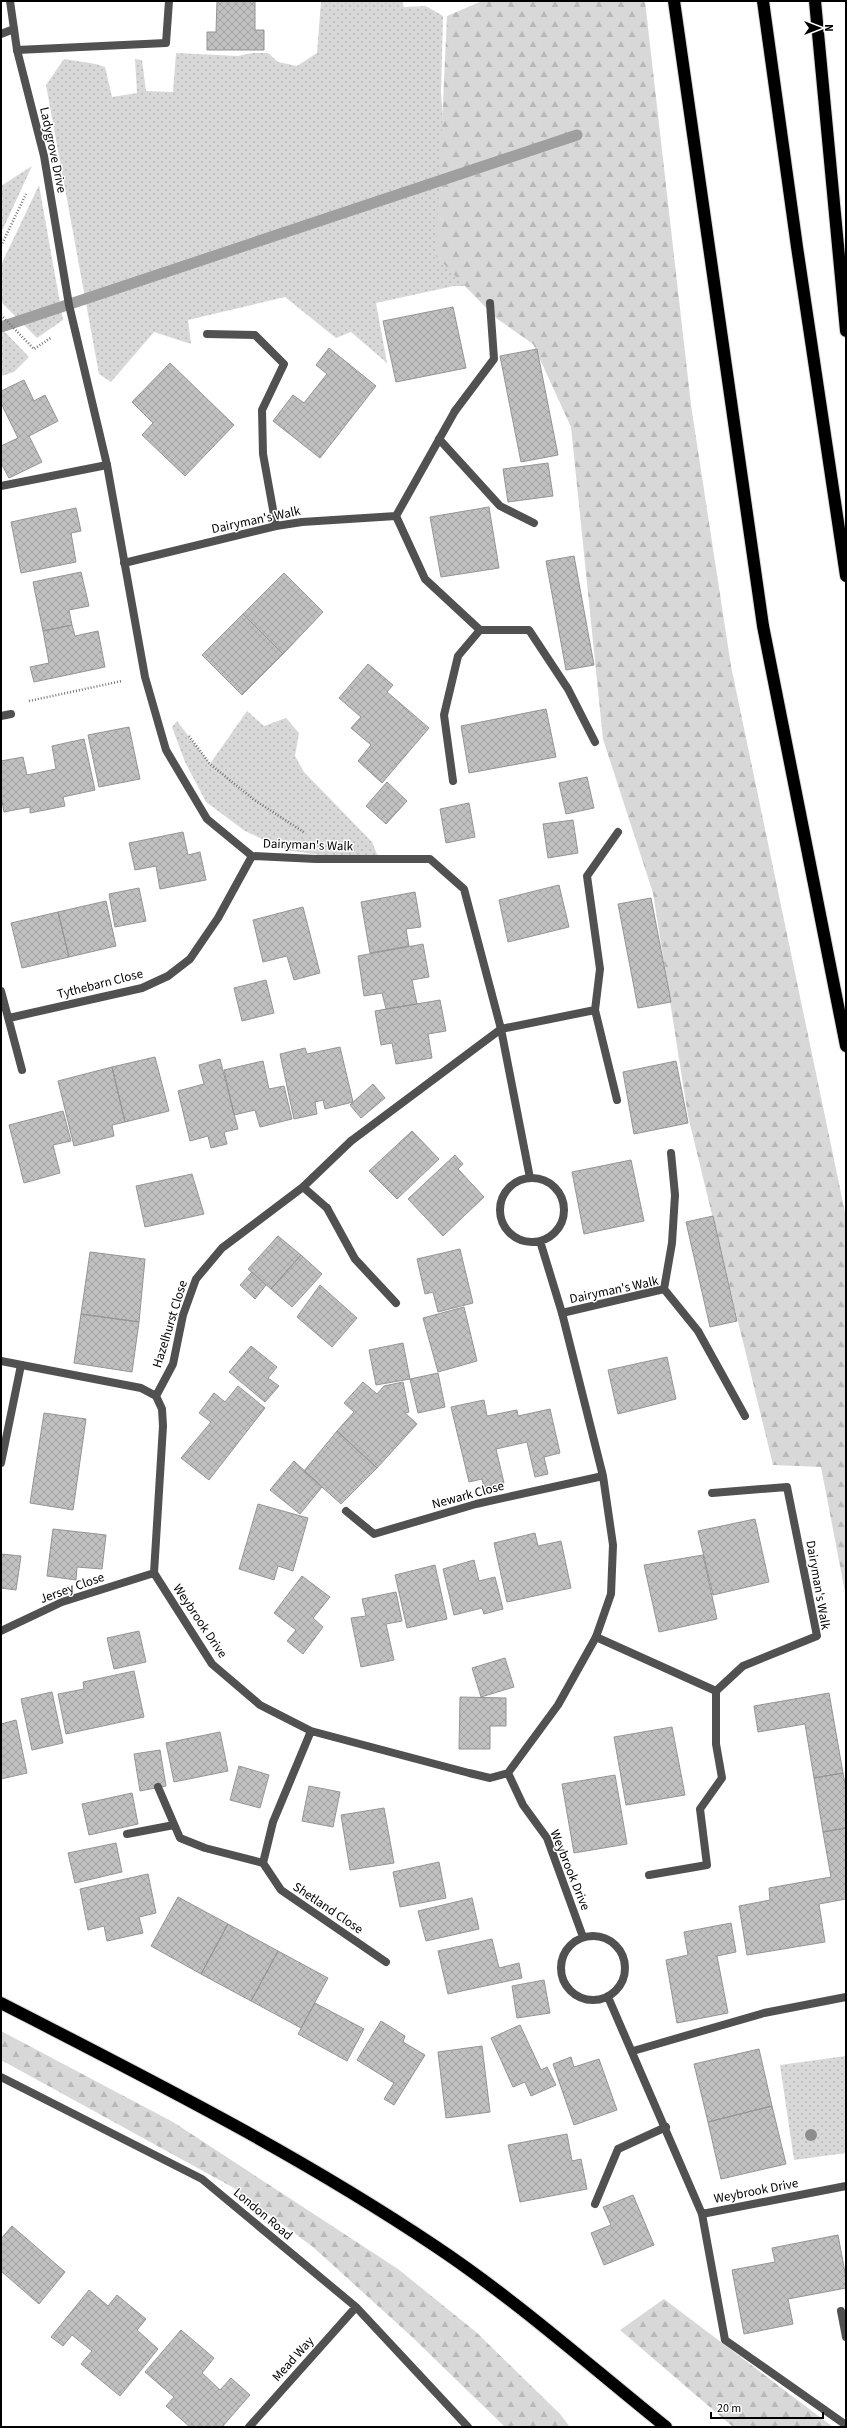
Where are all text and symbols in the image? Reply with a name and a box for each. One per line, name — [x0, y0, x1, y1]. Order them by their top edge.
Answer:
north arrow — [799, 8, 839, 48]
text: N — [821, 24, 836, 32]
street label: Ladygrove Drive — [35, 105, 71, 195]
street label: Dairyman's Walk — [210, 502, 303, 538]
street label: Dairyman's Walk — [262, 834, 354, 856]
street label: Tythebarn Close — [55, 965, 145, 1003]
street label: Dairyman's Walk — [568, 1272, 661, 1308]
street label: Hazelhurst Close — [148, 1278, 192, 1370]
street label: Newark Close — [430, 1477, 506, 1513]
street label: Dairyman's Walk — [801, 1539, 835, 1632]
street label: Jersey Close — [37, 1568, 107, 1608]
street label: Weybrook Drive — [169, 1580, 231, 1662]
street label: Weybrook Drive — [546, 1827, 594, 1913]
street label: Shetland Close — [289, 1878, 367, 1938]
street label: Weybrook Drive — [712, 2174, 800, 2208]
street label: London Road — [230, 2184, 296, 2244]
street label: Mead Way — [268, 2333, 318, 2385]
scale bar — [711, 2394, 823, 2420]
text: 20 m — [717, 2400, 741, 2417]

